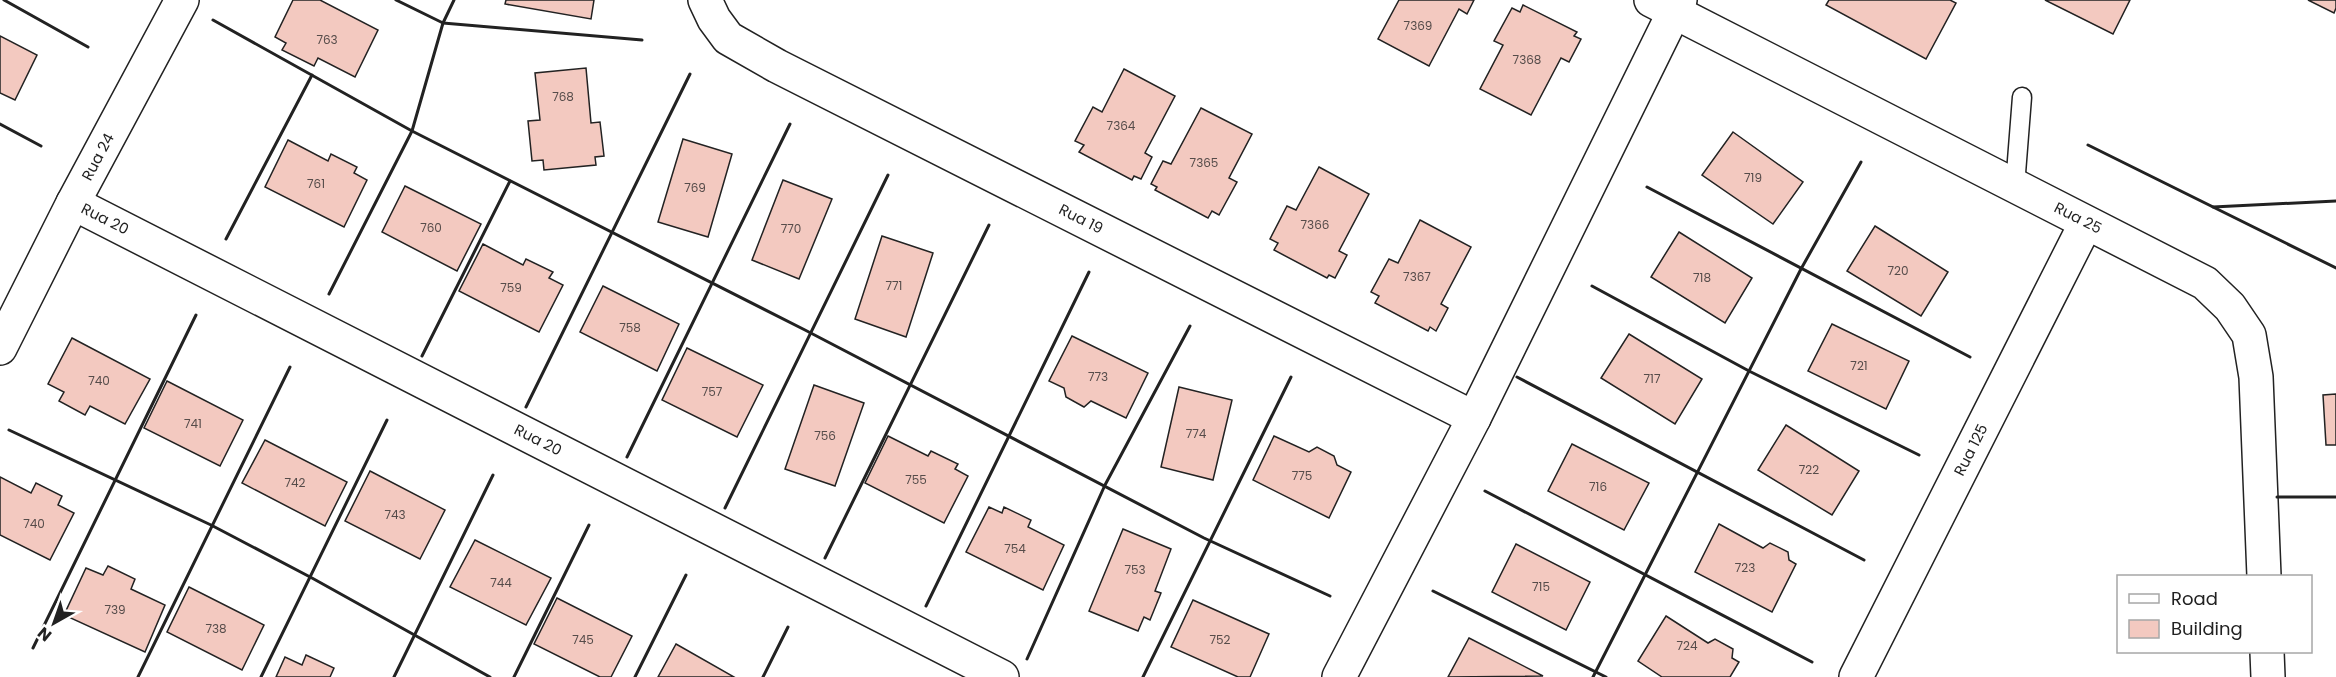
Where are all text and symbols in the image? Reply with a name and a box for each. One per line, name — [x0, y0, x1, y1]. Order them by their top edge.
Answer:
house number: 7369 — [1404, 17, 1432, 34]
house number: 763 — [316, 31, 338, 48]
house number: 7368 — [1513, 51, 1541, 68]
house number: 768 — [552, 88, 574, 105]
house number: 7364 — [1107, 117, 1136, 134]
street label: Rua 24 — [76, 129, 119, 184]
house number: 7365 — [1190, 154, 1218, 171]
house number: 719 — [1744, 169, 1762, 186]
house number: 761 — [307, 175, 325, 192]
house number: 769 — [684, 179, 706, 196]
street label: Rua 25 — [2051, 197, 2106, 238]
street label: Rua 20 — [78, 198, 133, 239]
street label: Rua 19 — [1055, 199, 1107, 239]
house number: 7366 — [1301, 216, 1329, 233]
house number: 760 — [420, 219, 442, 236]
house number: 770 — [781, 220, 801, 237]
house number: 720 — [1888, 262, 1909, 279]
house number: 7367 — [1403, 268, 1431, 285]
house number: 718 — [1693, 269, 1711, 286]
house number: 771 — [886, 277, 902, 294]
house number: 759 — [500, 279, 522, 296]
house number: 758 — [619, 319, 641, 336]
house number: 721 — [1850, 357, 1868, 374]
house number: 773 — [1088, 368, 1108, 385]
house number: 717 — [1644, 370, 1661, 387]
house number: 740 — [88, 372, 110, 389]
house number: 757 — [702, 383, 723, 400]
house number: 741 — [184, 415, 202, 432]
street label: Rua 20 — [511, 419, 566, 460]
street label: Rua 125 — [1949, 420, 1993, 479]
house number: 774 — [1186, 425, 1207, 442]
house number: 756 — [814, 427, 836, 444]
house number: 722 — [1799, 461, 1819, 478]
house number: 775 — [1292, 467, 1312, 484]
house number: 755 — [905, 471, 927, 488]
house number: 742 — [284, 474, 306, 491]
house number: 716 — [1589, 478, 1607, 495]
house number: 743 — [384, 506, 406, 523]
house number: 740 — [23, 515, 45, 532]
house number: 754 — [1004, 540, 1026, 557]
house number: 723 — [1735, 559, 1755, 576]
house number: 753 — [1124, 561, 1146, 578]
house number: 744 — [490, 574, 512, 591]
legend — [2117, 575, 2312, 653]
house number: 715 — [1532, 578, 1550, 595]
text: Road — [2171, 586, 2218, 611]
north arrow — [24, 593, 84, 653]
house number: 739 — [104, 601, 126, 618]
text: Building — [2171, 616, 2243, 641]
house number: 738 — [205, 620, 227, 637]
text: N — [33, 621, 57, 647]
house number: 745 — [572, 631, 594, 648]
house number: 752 — [1210, 631, 1231, 648]
house number: 724 — [1676, 637, 1698, 654]

